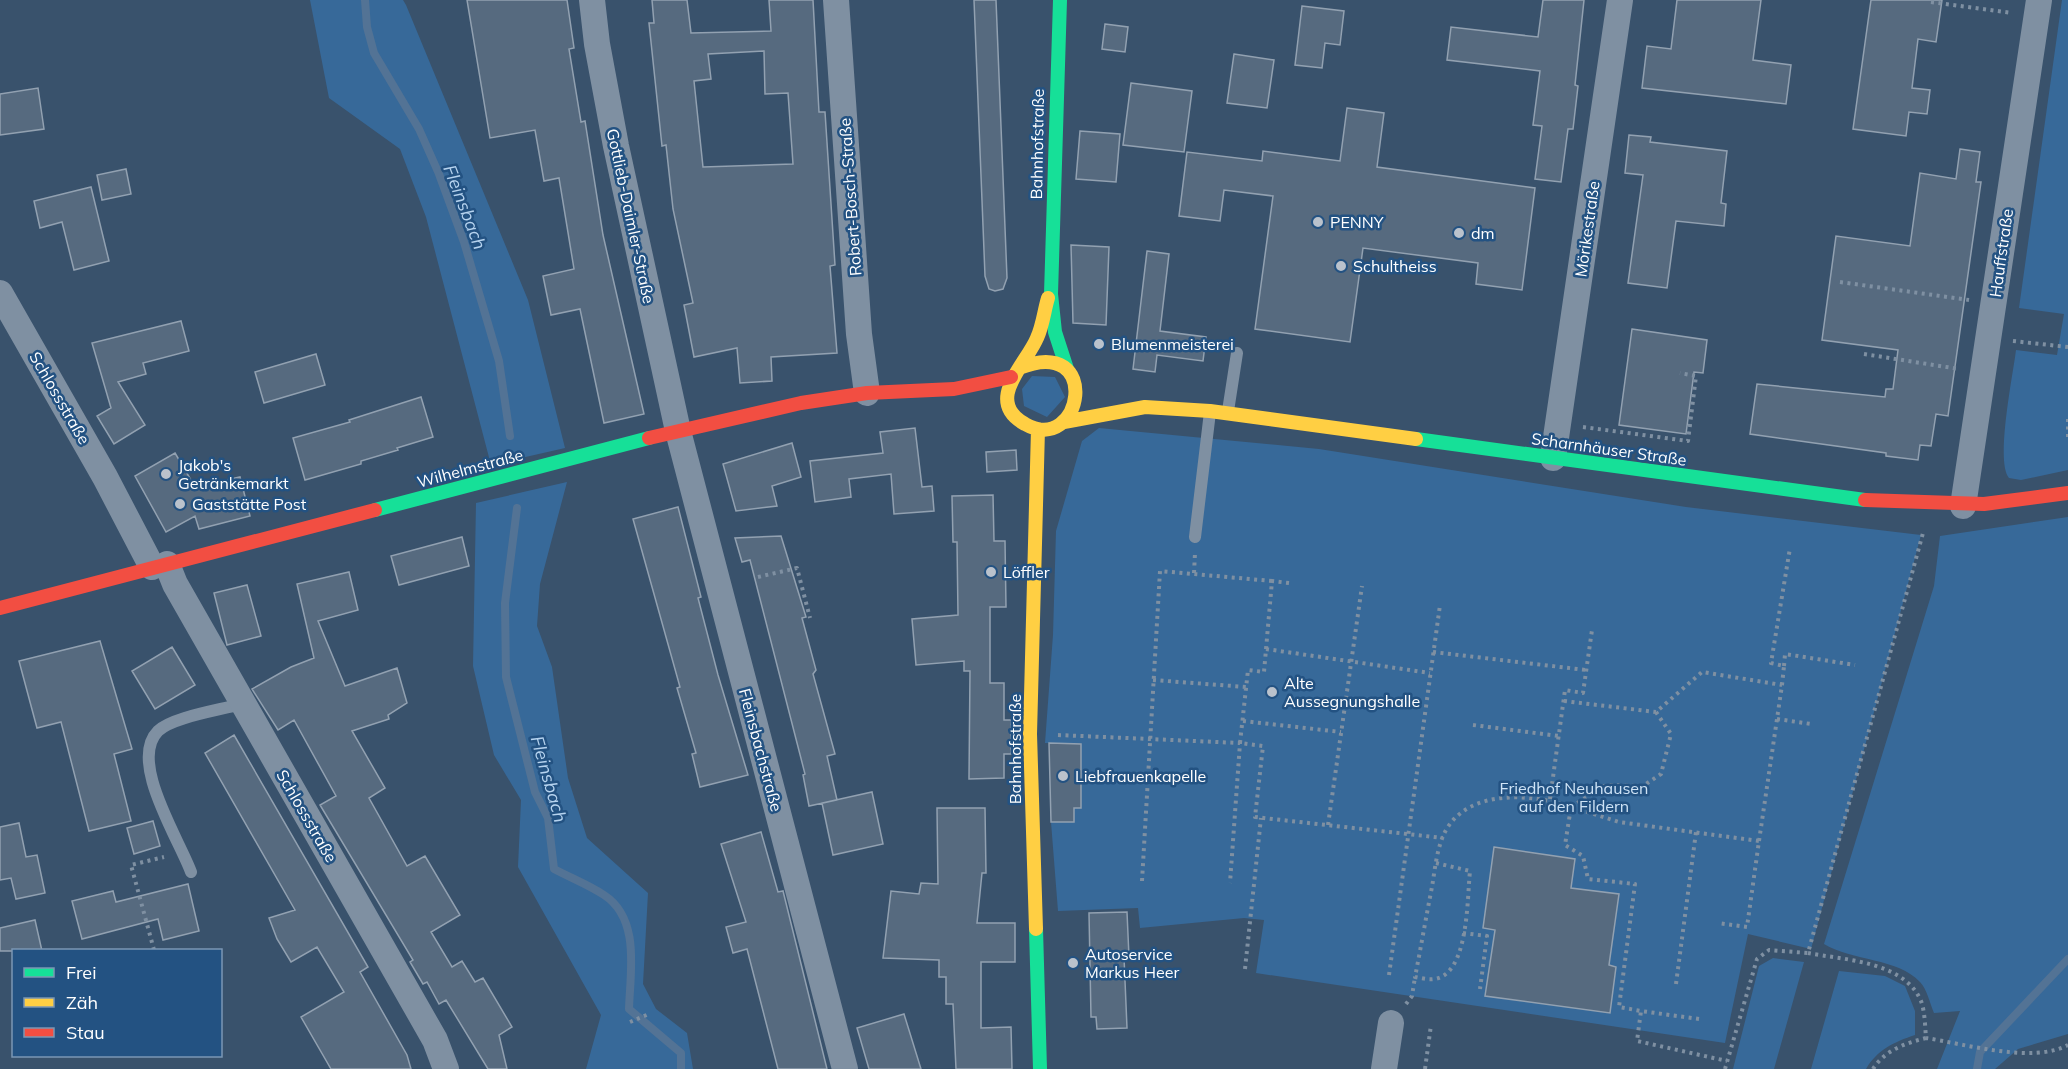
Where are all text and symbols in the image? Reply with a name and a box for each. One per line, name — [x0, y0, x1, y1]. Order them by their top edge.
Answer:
street label: Bahnhofstraße — [1026, 89, 1048, 199]
street label: Robert-Bosch-Straße — [835, 117, 865, 277]
street label: Gottlieb-Daimler-Straße — [603, 127, 659, 305]
water label: Fleinsbach — [438, 161, 492, 253]
street label: Mörikestraße — [1570, 180, 1604, 278]
street label: Hauffstraße — [1985, 207, 2017, 299]
place label: PENNY — [1330, 212, 1384, 232]
marker: PENNY — [1311, 215, 1325, 229]
place label: dm — [1471, 223, 1495, 243]
marker: dm — [1452, 226, 1466, 240]
place label: Schultheiss — [1353, 256, 1437, 276]
marker: Schultheiss — [1334, 259, 1348, 273]
place label: Blumenmeisterei — [1111, 334, 1234, 354]
marker: Blumenmeisterei — [1092, 337, 1106, 351]
street label: Schlossstraße — [25, 348, 95, 448]
street label: Scharnhäuser Straße — [1530, 428, 1688, 470]
street label: Wilhelmstraße — [415, 444, 525, 492]
place label: Jakob's Getränkemarkt — [178, 455, 289, 493]
marker: Jakob's Getränkemarkt — [159, 467, 173, 481]
place label: Gaststätte Post — [192, 494, 307, 514]
marker: Gaststätte Post — [173, 497, 187, 511]
place label: Löffler — [1003, 562, 1050, 582]
marker: Löffler — [984, 565, 998, 579]
place label: Alte Aussegnungshalle — [1284, 673, 1420, 711]
marker: Alte Aussegnungshalle — [1265, 685, 1279, 699]
street label: Fleinsbachstraße — [735, 686, 787, 814]
street label: Bahnhofstraße — [1005, 694, 1025, 804]
water label: Fleinsbach — [526, 733, 572, 825]
street label: Schlossstraße — [272, 766, 342, 866]
place label: Liebfrauenkapelle — [1075, 766, 1206, 786]
marker: Liebfrauenkapelle — [1056, 769, 1070, 783]
park label: Friedhof Neuhausen auf den Fildern — [1500, 778, 1648, 816]
place label: Autoservice Markus Heer — [1085, 944, 1179, 982]
legend — [12, 949, 222, 1057]
marker: Autoservice Markus Heer — [1066, 956, 1080, 970]
text: Frei — [66, 961, 96, 984]
text: Zäh — [66, 991, 98, 1014]
text: Stau — [66, 1021, 105, 1044]

